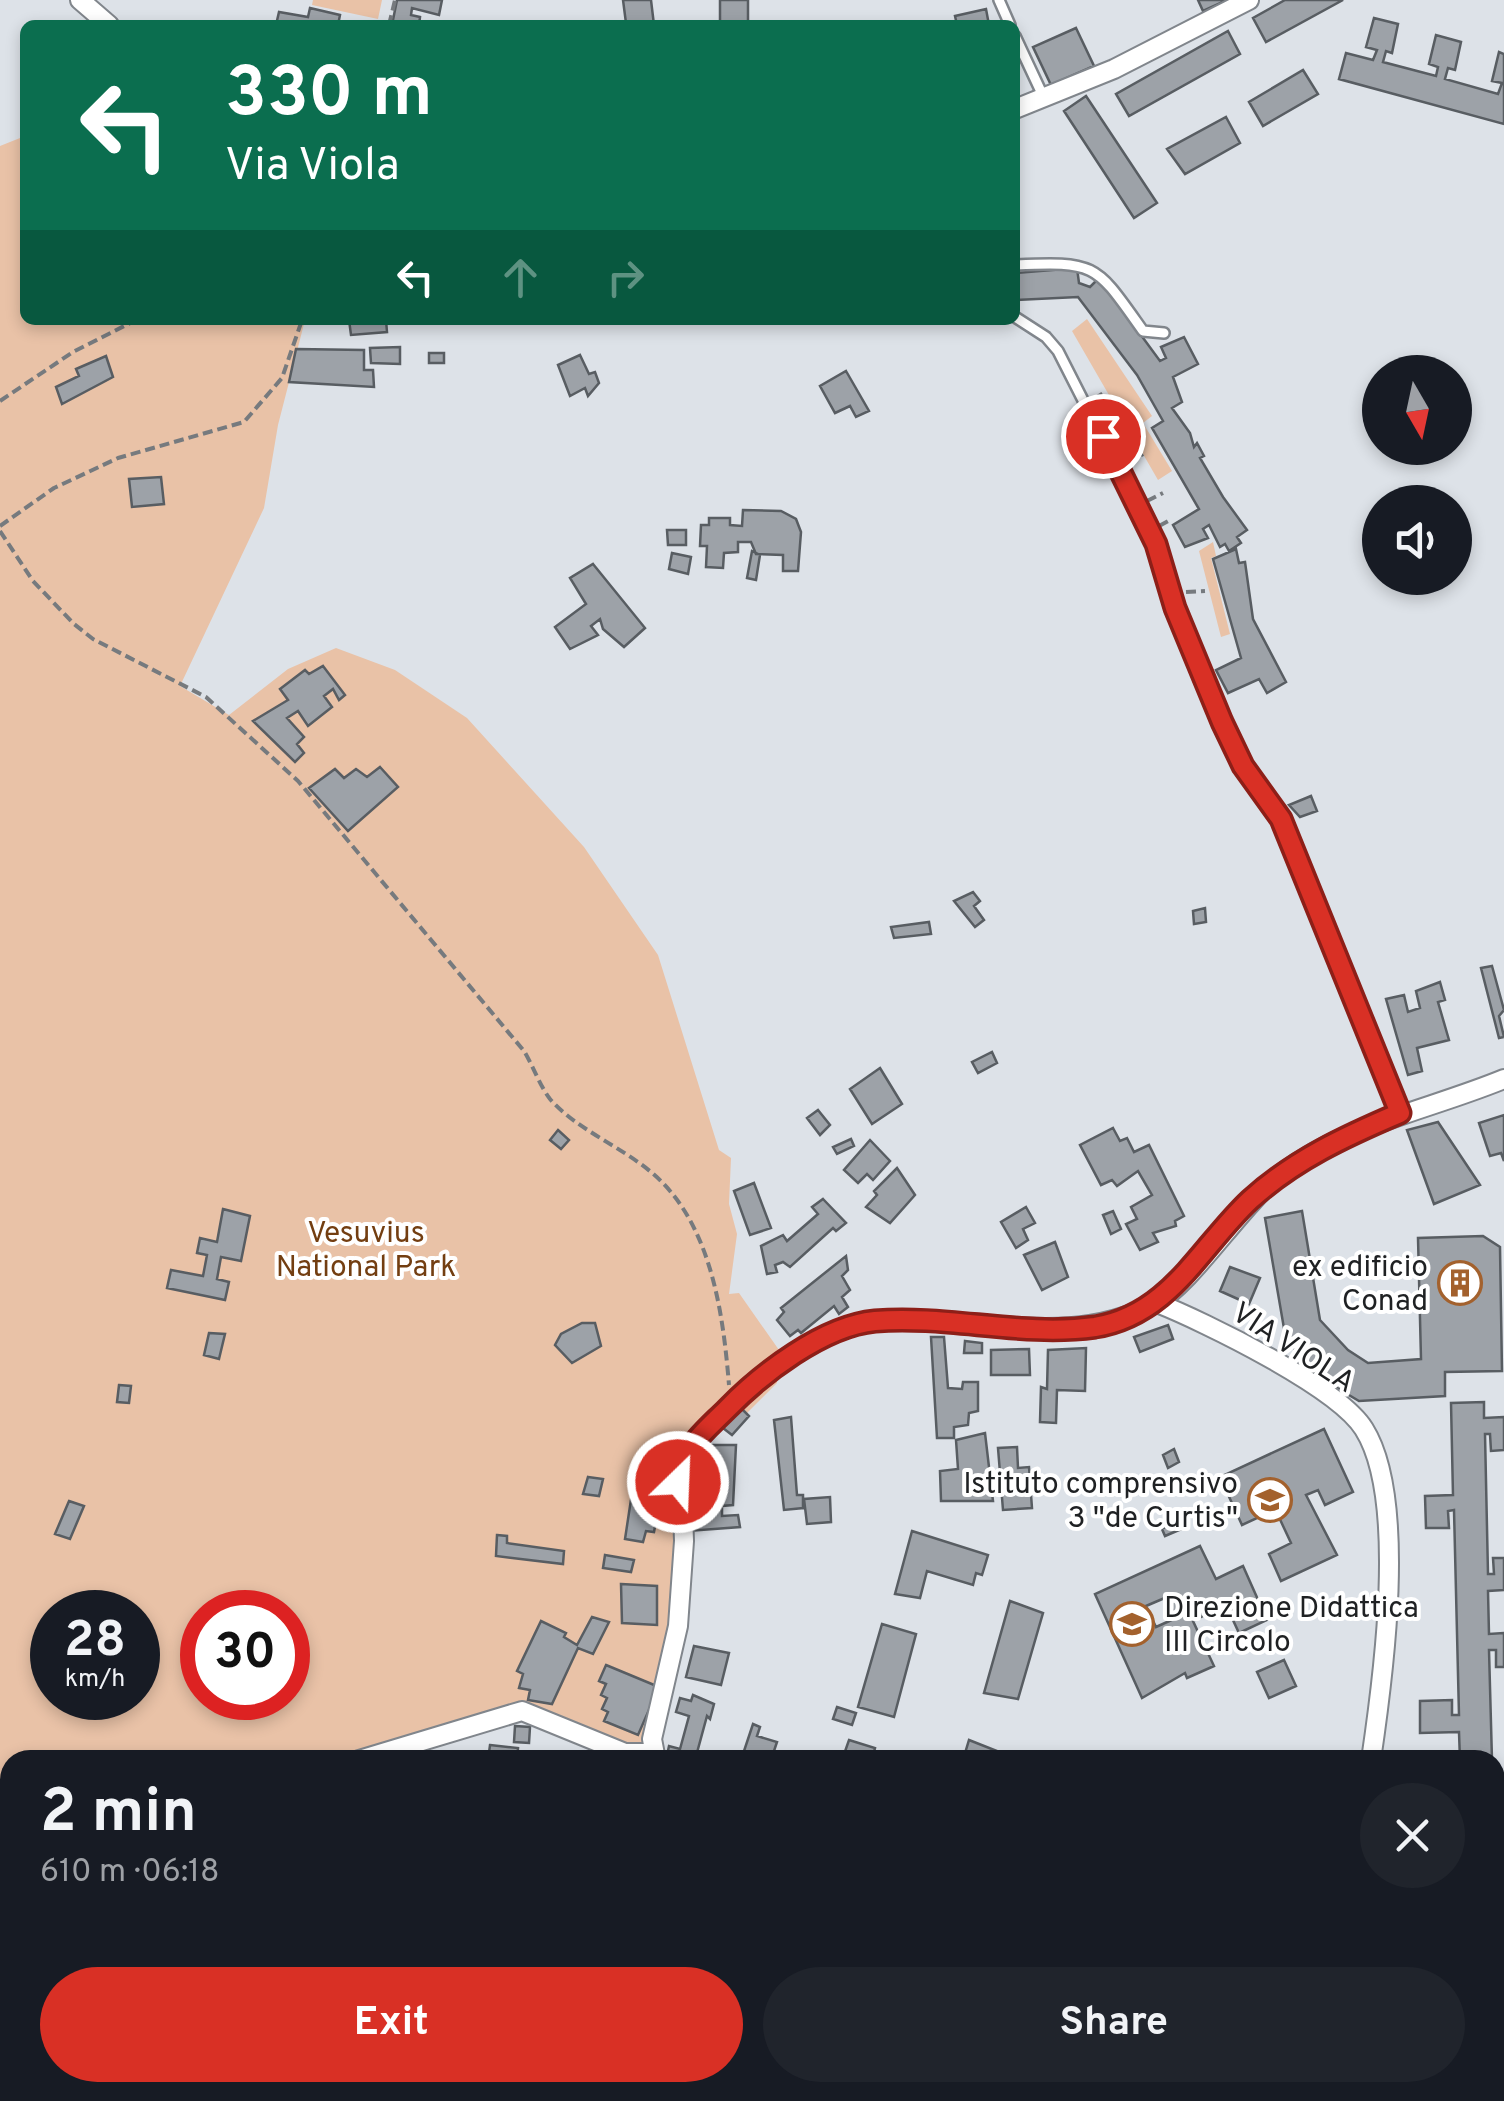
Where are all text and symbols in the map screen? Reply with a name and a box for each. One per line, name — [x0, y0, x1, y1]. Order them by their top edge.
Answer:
text: 330 m — [225, 52, 433, 141]
icon: left — [60, 60, 190, 190]
text: Via Viola — [225, 139, 400, 196]
icon: left — [388, 250, 443, 305]
icon: ahead — [493, 250, 548, 305]
icon: right — [598, 250, 653, 305]
north arrow — [1362, 355, 1472, 465]
map controls — [1362, 355, 1472, 595]
pin — [1061, 394, 1146, 479]
icon: arrive — [1076, 409, 1131, 464]
button: sound — [1362, 485, 1472, 595]
park label: Vesuvius National Park — [276, 1216, 456, 1287]
place label: ex edificio Conad — [1292, 1250, 1428, 1321]
building icon: ex edificio Conad — [1437, 1260, 1483, 1306]
street label: VIA VIOLA — [1224, 1296, 1361, 1403]
position arrow — [626, 1430, 730, 1534]
place label: Istituto comprensivo 3 "de Curtis" — [963, 1467, 1238, 1538]
school or university icon: Istituto comprensivo 3 "de Curtis" — [1247, 1477, 1293, 1523]
speed limit sign: 30 — [180, 1590, 310, 1720]
place label: Direzione Didattica III Circolo — [1164, 1591, 1419, 1662]
school or university icon: Direzione Didattica III Circolo — [1109, 1601, 1155, 1647]
text: 28 — [64, 1611, 126, 1674]
text: km/h — [65, 1664, 125, 1696]
text: 2 min — [40, 1777, 197, 1853]
button: close — [1360, 1783, 1465, 1888]
text: 610 m · 06:18 — [40, 1853, 220, 1893]
button: Exit — [40, 1967, 743, 2082]
button: Share — [763, 1967, 1465, 2082]

